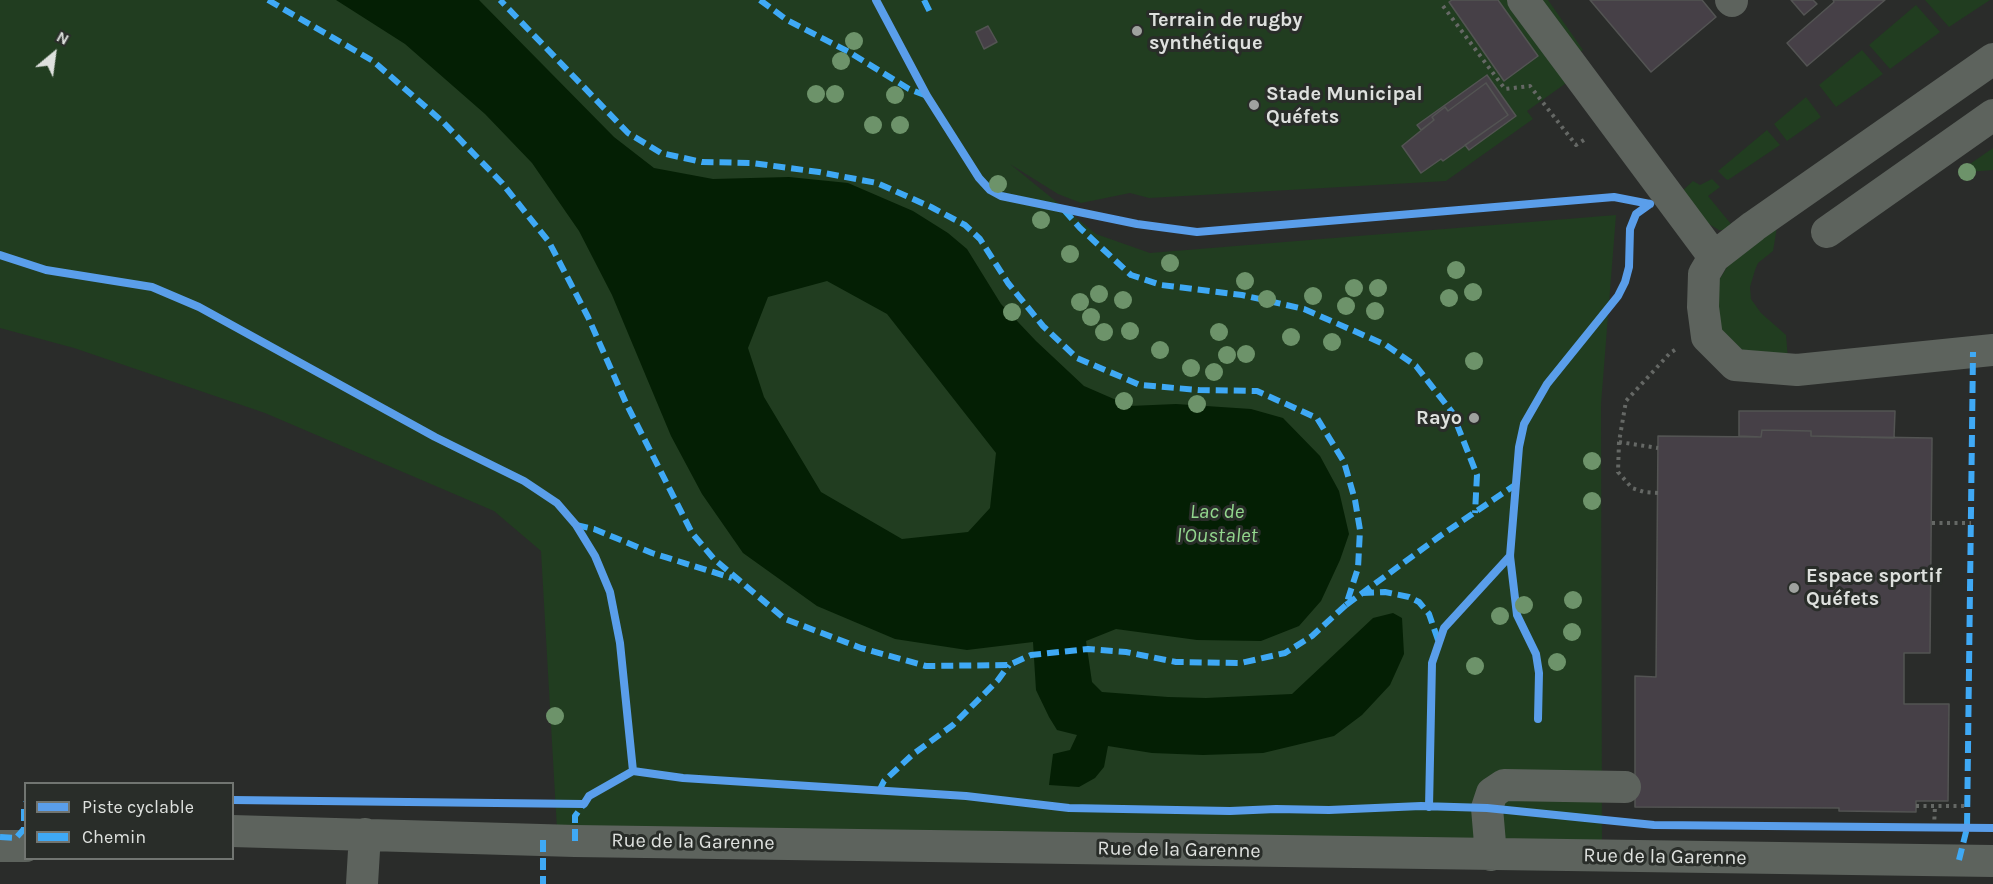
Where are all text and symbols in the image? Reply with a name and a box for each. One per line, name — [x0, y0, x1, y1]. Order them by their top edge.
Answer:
place label: Terrain de rugby synthétique — [1149, 8, 1302, 55]
north arrow — [24, 24, 84, 84]
marker: Terrain de rugby synthétique — [1130, 24, 1144, 38]
text: N — [53, 27, 73, 49]
place label: Stade Municipal Quéfets — [1266, 82, 1422, 129]
marker: Stade Municipal Quéfets — [1247, 98, 1261, 112]
place label: Rayo — [1416, 406, 1462, 430]
marker: Rayo — [1467, 411, 1481, 425]
water label: Lac de l'Oustalet — [1176, 499, 1258, 549]
place label: Espace sportif Quéfets — [1806, 564, 1942, 611]
marker: Espace sportif Quéfets — [1787, 581, 1801, 595]
legend — [24, 782, 234, 860]
text: Piste cyclable — [82, 796, 194, 818]
text: Chemin — [82, 826, 146, 848]
street label: Rue de la Garenne — [611, 829, 775, 855]
street label: Rue de la Garenne — [1097, 837, 1261, 863]
street label: Rue de la Garenne — [1583, 844, 1747, 870]

